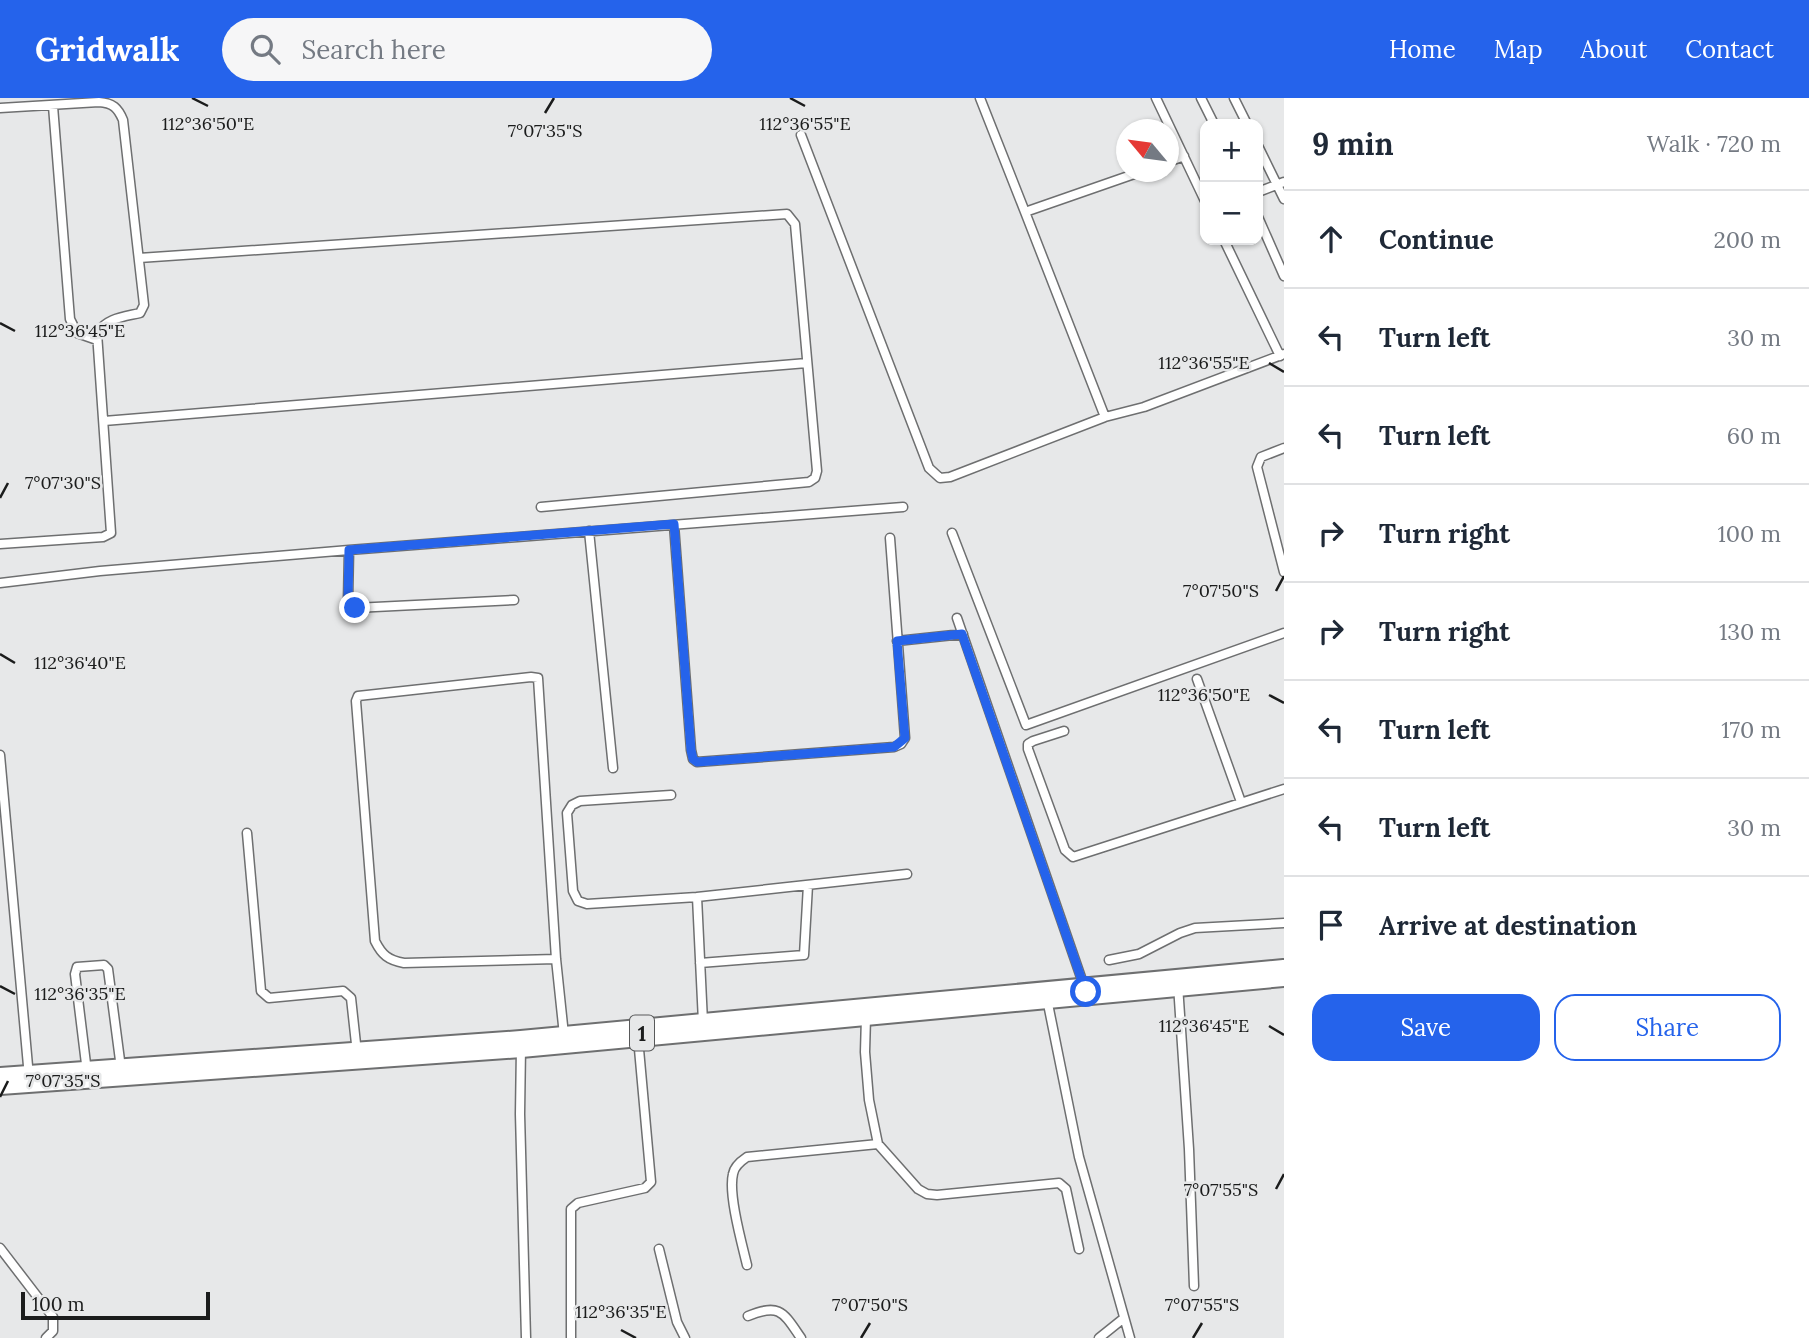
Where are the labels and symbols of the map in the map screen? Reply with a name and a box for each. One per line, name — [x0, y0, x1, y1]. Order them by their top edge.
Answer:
text: 112°36'50"E — [162, 112, 254, 135]
text: 112°36'55"E — [759, 112, 851, 135]
text: 7°07'35"S — [508, 119, 582, 142]
north arrow — [1116, 119, 1179, 182]
text: 112°36'45"E — [35, 319, 125, 342]
text: 112°36'55"E — [1158, 351, 1250, 374]
text: 7°07'30"S — [25, 471, 101, 494]
text: 7°07'50"S — [1183, 579, 1259, 602]
route end — [339, 592, 370, 623]
text: 112°36'40"E — [34, 651, 126, 674]
text: 112°36'50"E — [1158, 683, 1250, 706]
route start — [1070, 976, 1101, 1007]
text: 112°36'35"E — [34, 982, 126, 1005]
text: 112°36'45"E — [1159, 1014, 1249, 1037]
road number: 1 — [630, 1016, 654, 1051]
text: 7°07'35"S — [26, 1069, 100, 1092]
text: 7°07'55"S — [1184, 1178, 1258, 1201]
scale bar — [21, 1289, 210, 1321]
text: 7°07'50"S — [832, 1293, 908, 1316]
text: 7°07'55"S — [1165, 1293, 1239, 1316]
text: 112°36'35"E — [575, 1300, 667, 1323]

